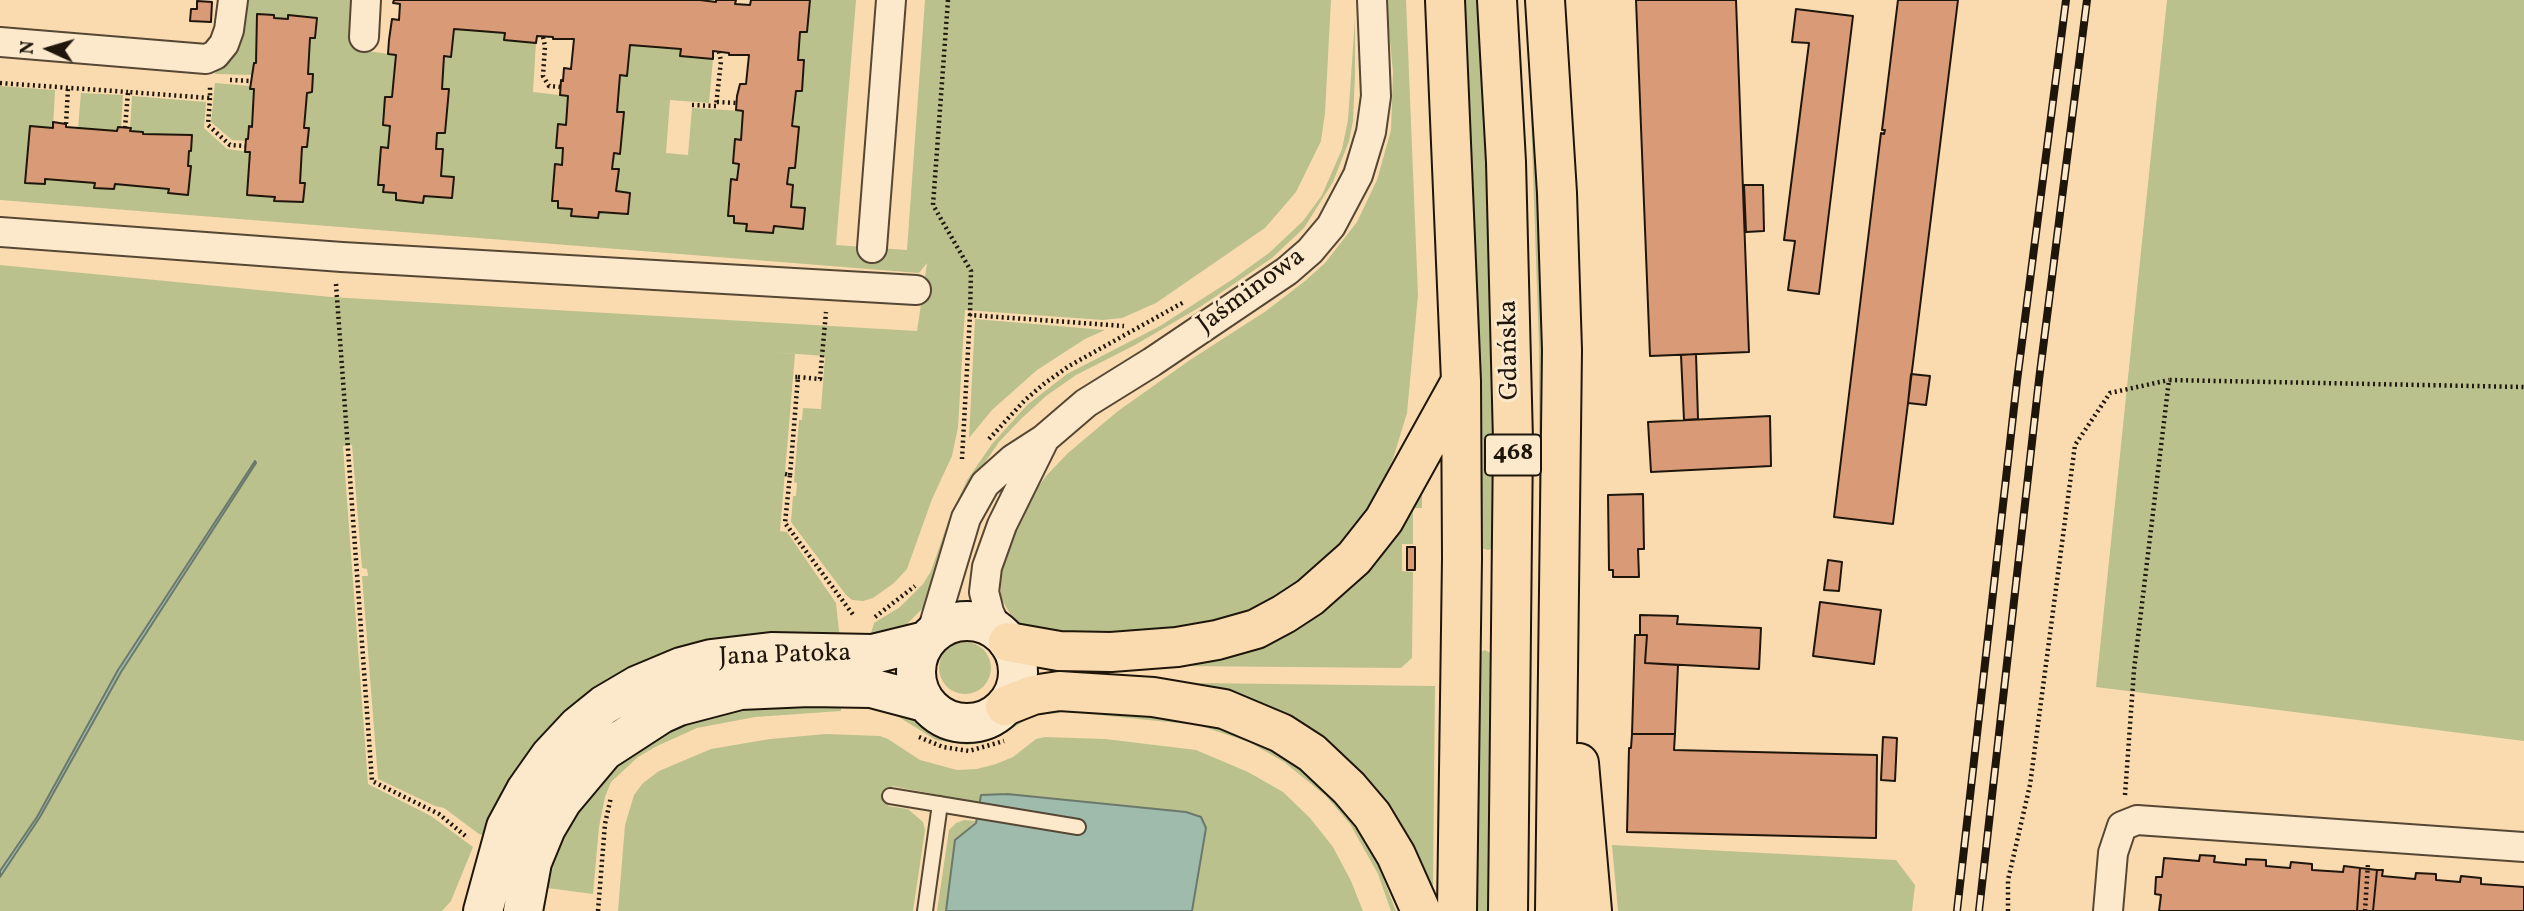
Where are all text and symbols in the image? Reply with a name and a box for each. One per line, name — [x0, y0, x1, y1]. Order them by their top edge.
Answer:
north arrow — [14, 14, 84, 84]
text: N — [15, 40, 42, 55]
street label: Jaśminowa — [1192, 242, 1312, 342]
street label: Gdańska — [1495, 300, 1527, 400]
road number: 468 — [1485, 434, 1541, 476]
street label: Jana Patoka — [718, 639, 852, 675]

